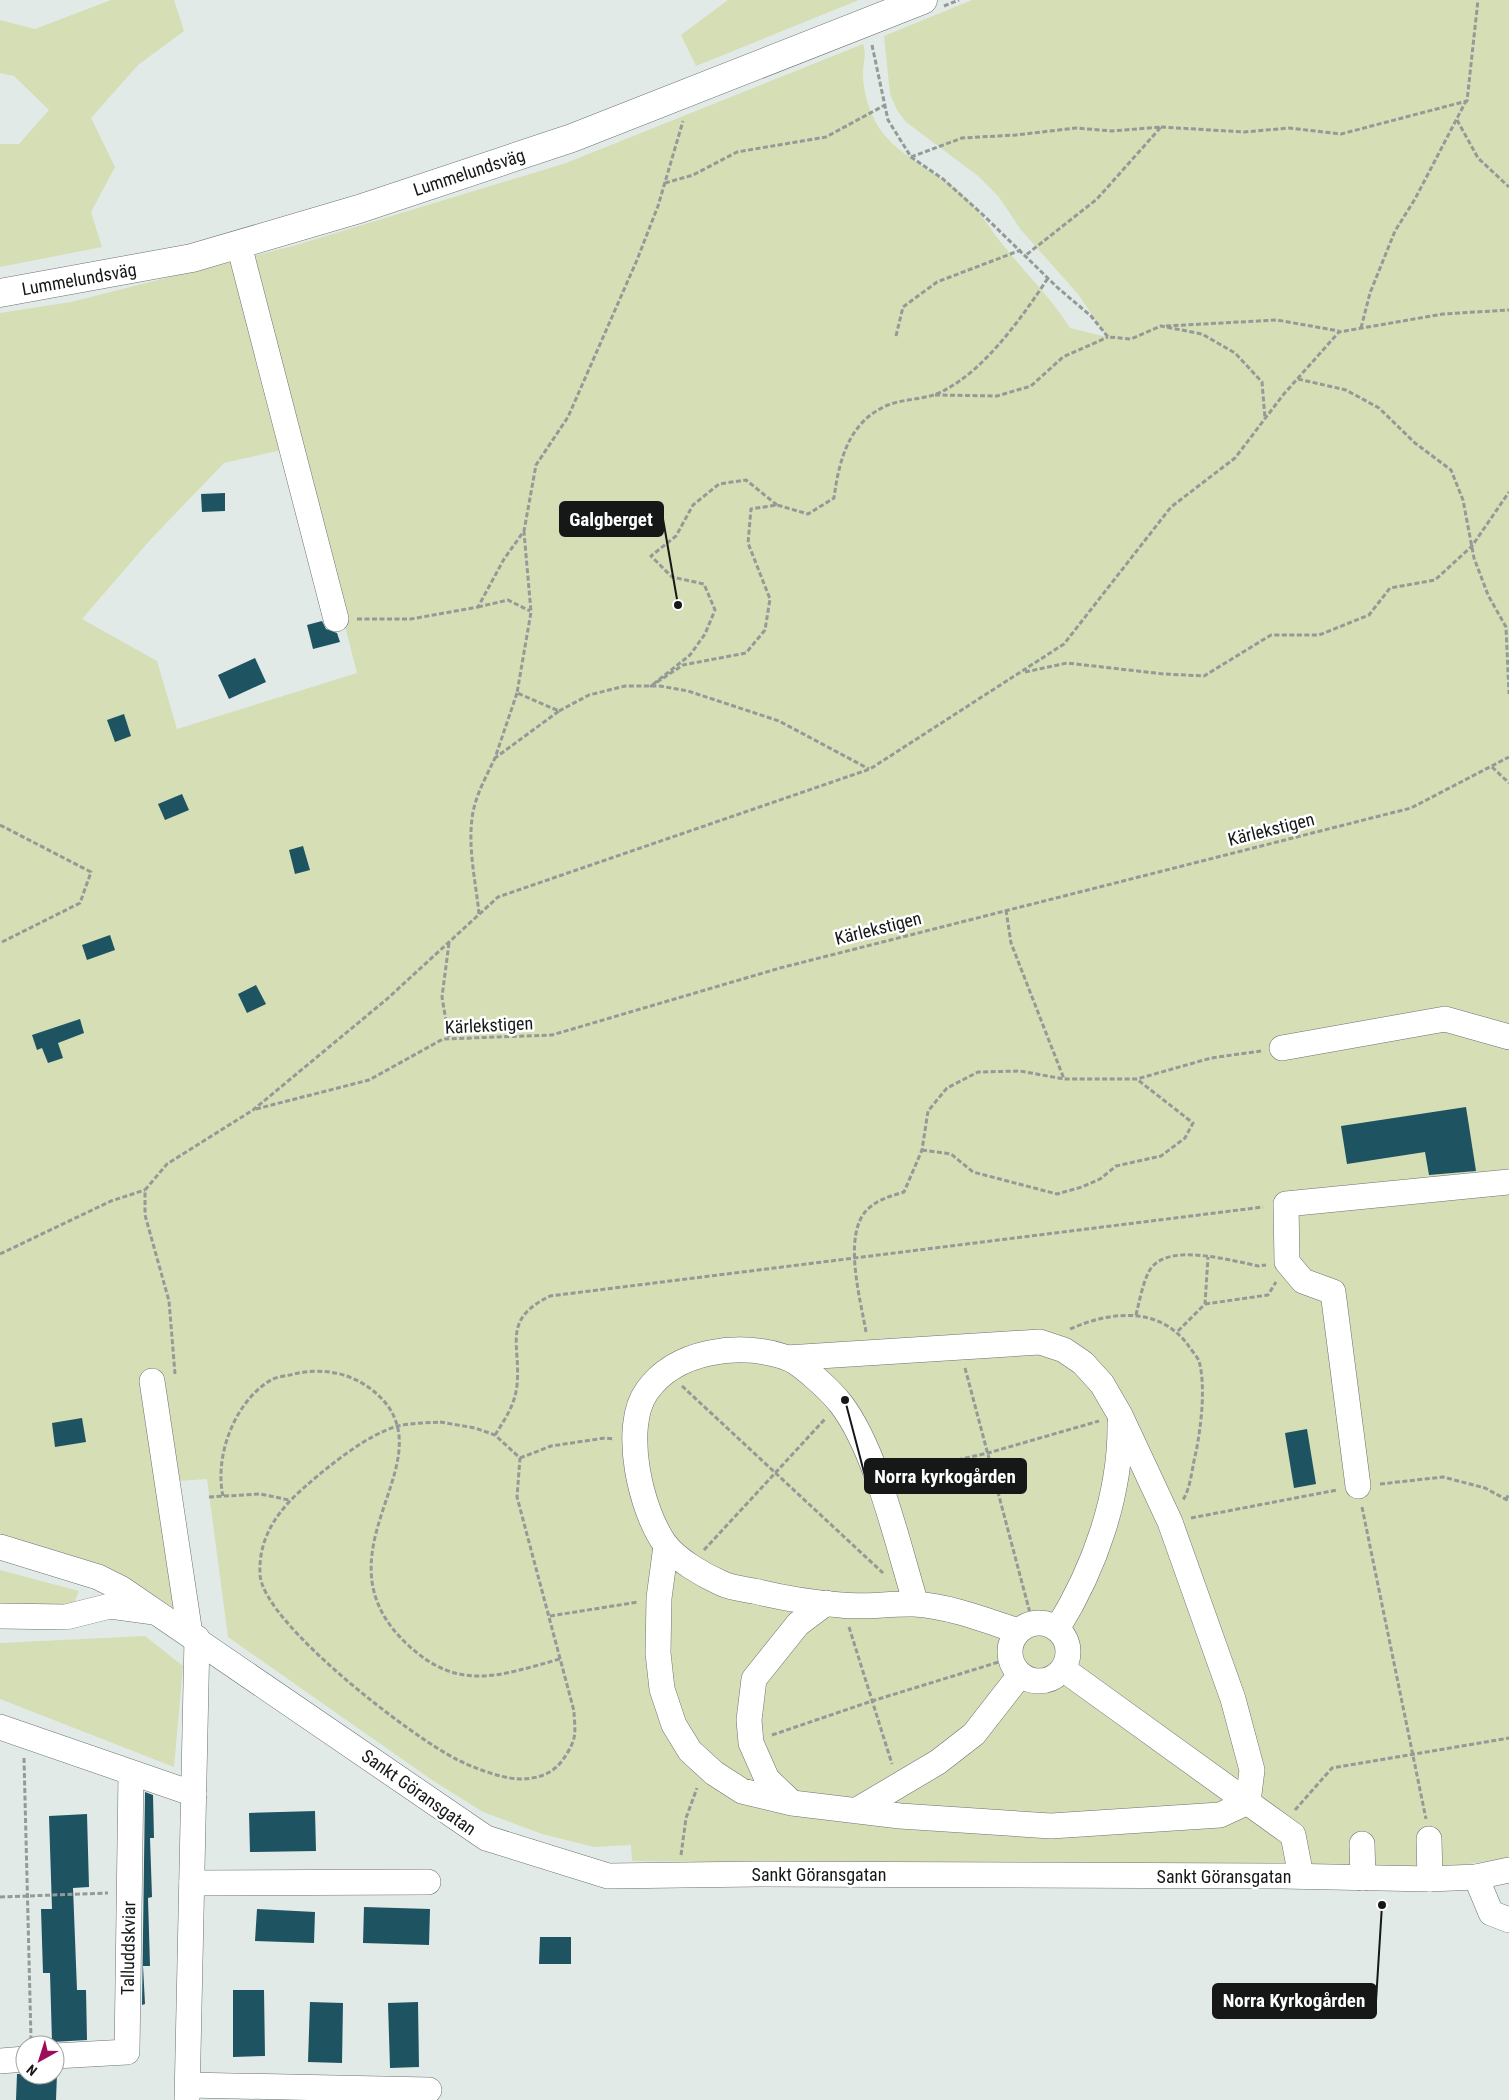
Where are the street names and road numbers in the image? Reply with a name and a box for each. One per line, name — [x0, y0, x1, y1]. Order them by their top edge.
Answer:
street label: Lummelundsväg — [411, 144, 527, 200]
street label: Lummelundsväg — [20, 259, 138, 299]
street label: Kärlekstigen — [1226, 808, 1316, 850]
street label: Kärlekstigen — [833, 907, 923, 949]
street label: Kärlekstigen — [444, 1012, 534, 1038]
street label: Sankt Göransgatan — [358, 1745, 480, 1839]
street label: Sankt Göransgatan — [752, 1864, 886, 1885]
street label: Sankt Göransgatan — [1157, 1866, 1291, 1887]
street label: Talluddskviar — [117, 1900, 139, 1995]

